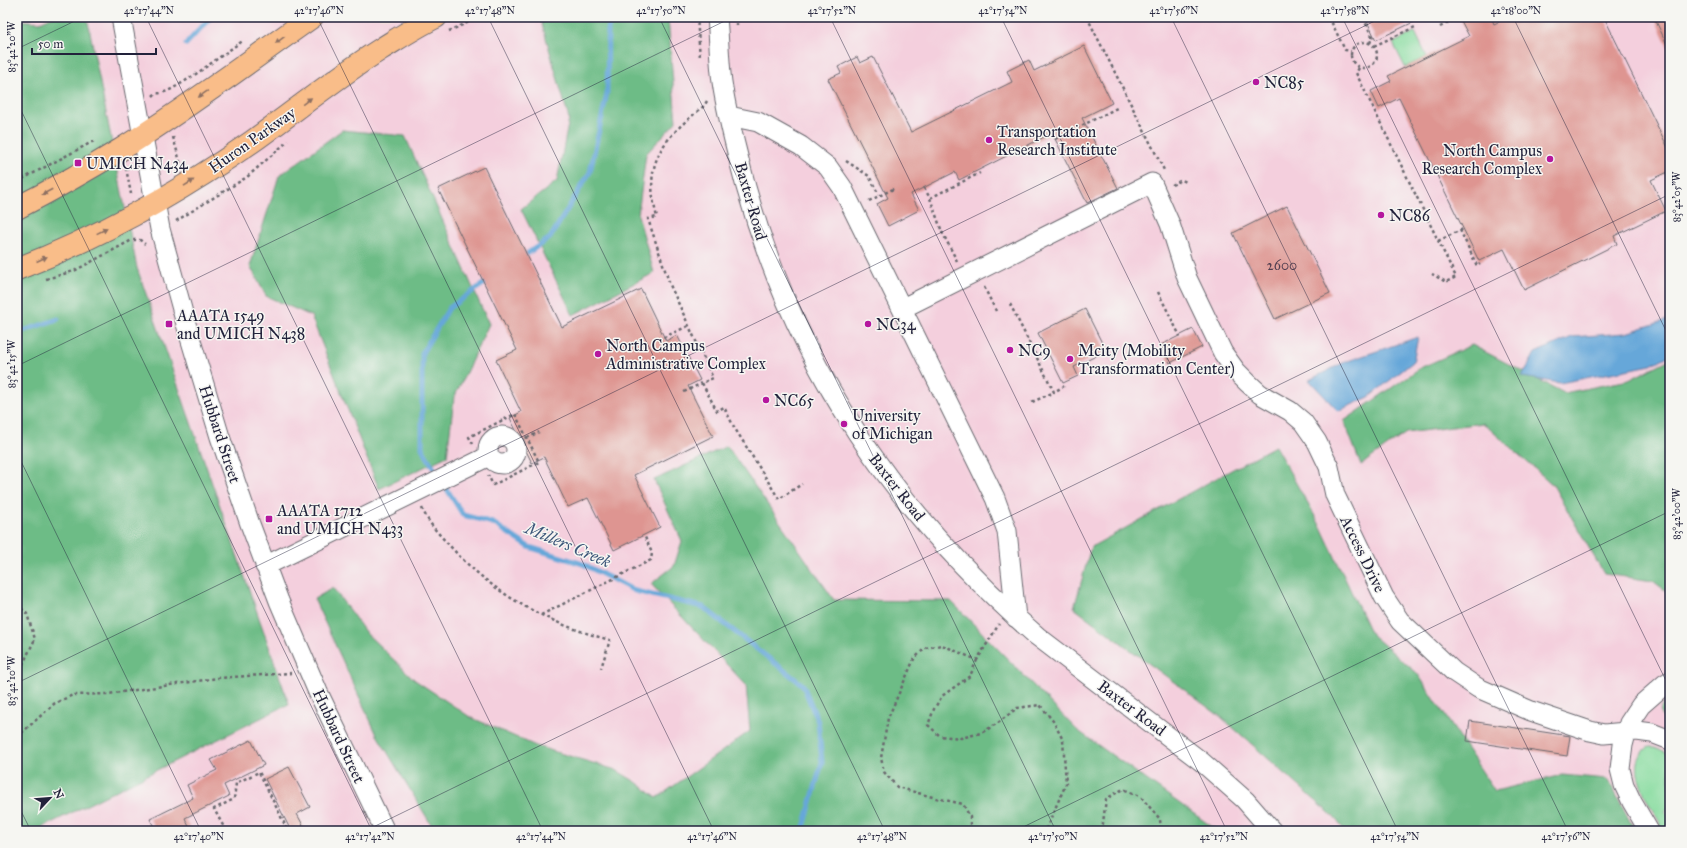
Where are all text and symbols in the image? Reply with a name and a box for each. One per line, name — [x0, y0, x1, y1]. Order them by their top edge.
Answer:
text: 42°17'44"N — [124, 5, 175, 17]
text: 42°17'46"N — [294, 5, 344, 17]
text: 42°17'48"N — [465, 5, 515, 17]
text: 42°17'50"N — [636, 5, 686, 17]
text: 42°17'52"N — [808, 5, 857, 17]
text: 42°17'54"N — [979, 5, 1028, 17]
text: 42°17'56"N — [1150, 5, 1199, 17]
text: 42°17'58"N — [1320, 5, 1370, 17]
text: 42°18'00"N — [1491, 5, 1542, 17]
text: 83°42'20"W — [6, 21, 18, 72]
scale bar — [32, 30, 156, 56]
one-way arrow — [274, 35, 285, 44]
text: 50 m — [38, 37, 63, 51]
place label: NC85 — [1264, 73, 1305, 92]
marker: NC85 — [1251, 77, 1261, 87]
one-way arrow — [198, 90, 208, 98]
one-way arrow — [302, 97, 313, 105]
street label: Huron Parkway — [205, 103, 300, 177]
place label: Transportation Research Institute — [997, 122, 1117, 159]
marker: Transportation Research Institute — [984, 135, 994, 145]
place label: North Campus Research Complex — [1421, 141, 1542, 178]
place label: UMICH N434 — [86, 154, 189, 173]
marker: North Campus Research Complex — [1545, 154, 1555, 164]
marker: UMICH N434 — [73, 158, 83, 168]
street label: Baxter Road — [731, 160, 771, 242]
text: 83°42'05"W — [1671, 171, 1683, 222]
one-way arrow — [183, 180, 195, 187]
one-way arrow — [41, 189, 53, 196]
place label: NC86 — [1389, 206, 1431, 225]
marker: NC86 — [1376, 210, 1386, 220]
one-way arrow — [96, 227, 107, 234]
one-way arrow — [36, 256, 48, 262]
house number: 2600 — [1267, 257, 1297, 274]
place label: AAATA 1549 and UMICH N438 — [176, 306, 305, 343]
place label: NC34 — [876, 315, 917, 334]
marker: AAATA 1549 and UMICH N438 — [164, 319, 174, 329]
marker: NC34 — [863, 319, 873, 329]
place label: North Campus Administrative Complex — [605, 336, 766, 373]
text: 83°42'15"W — [6, 339, 18, 388]
place label: NC9 — [1018, 341, 1051, 360]
place label: Mcity (Mobility Transformation Center) — [1078, 341, 1235, 379]
marker: NC9 — [1005, 345, 1015, 355]
marker: North Campus Administrative Complex — [593, 349, 603, 359]
marker: Mcity (Mobility Transformation Center) — [1065, 354, 1075, 364]
street label: Hubbard Street — [195, 383, 245, 486]
place label: NC65 — [774, 391, 815, 410]
marker: NC65 — [761, 395, 771, 405]
place label: University of Michigan — [852, 406, 933, 444]
marker: University of Michigan — [839, 419, 849, 429]
street label: Baxter Road — [865, 450, 929, 524]
text: 83°42'00"W — [1671, 488, 1683, 540]
place label: AAATA 1712 and UMICH N433 — [276, 501, 403, 538]
street label: Access Drive — [1336, 512, 1390, 596]
marker: AAATA 1712 and UMICH N433 — [264, 514, 274, 524]
water label: Millers Creek — [520, 517, 614, 573]
text: 83°42'10"W — [6, 656, 18, 706]
street label: Baxter Road — [1094, 676, 1170, 740]
street label: Hubbard Street — [309, 686, 369, 786]
north arrow — [30, 778, 70, 818]
text: N — [51, 787, 67, 801]
text: 42°17'40"N — [174, 831, 225, 843]
text: 42°17'42"N — [345, 831, 395, 843]
text: 42°17'44"N — [516, 831, 567, 843]
text: 42°17'46"N — [687, 831, 737, 843]
text: 42°17'48"N — [857, 831, 907, 843]
text: 42°17'50"N — [1028, 831, 1078, 843]
text: 42°17'52"N — [1200, 831, 1249, 843]
text: 42°17'54"N — [1371, 831, 1420, 843]
text: 42°17'56"N — [1542, 831, 1591, 843]

